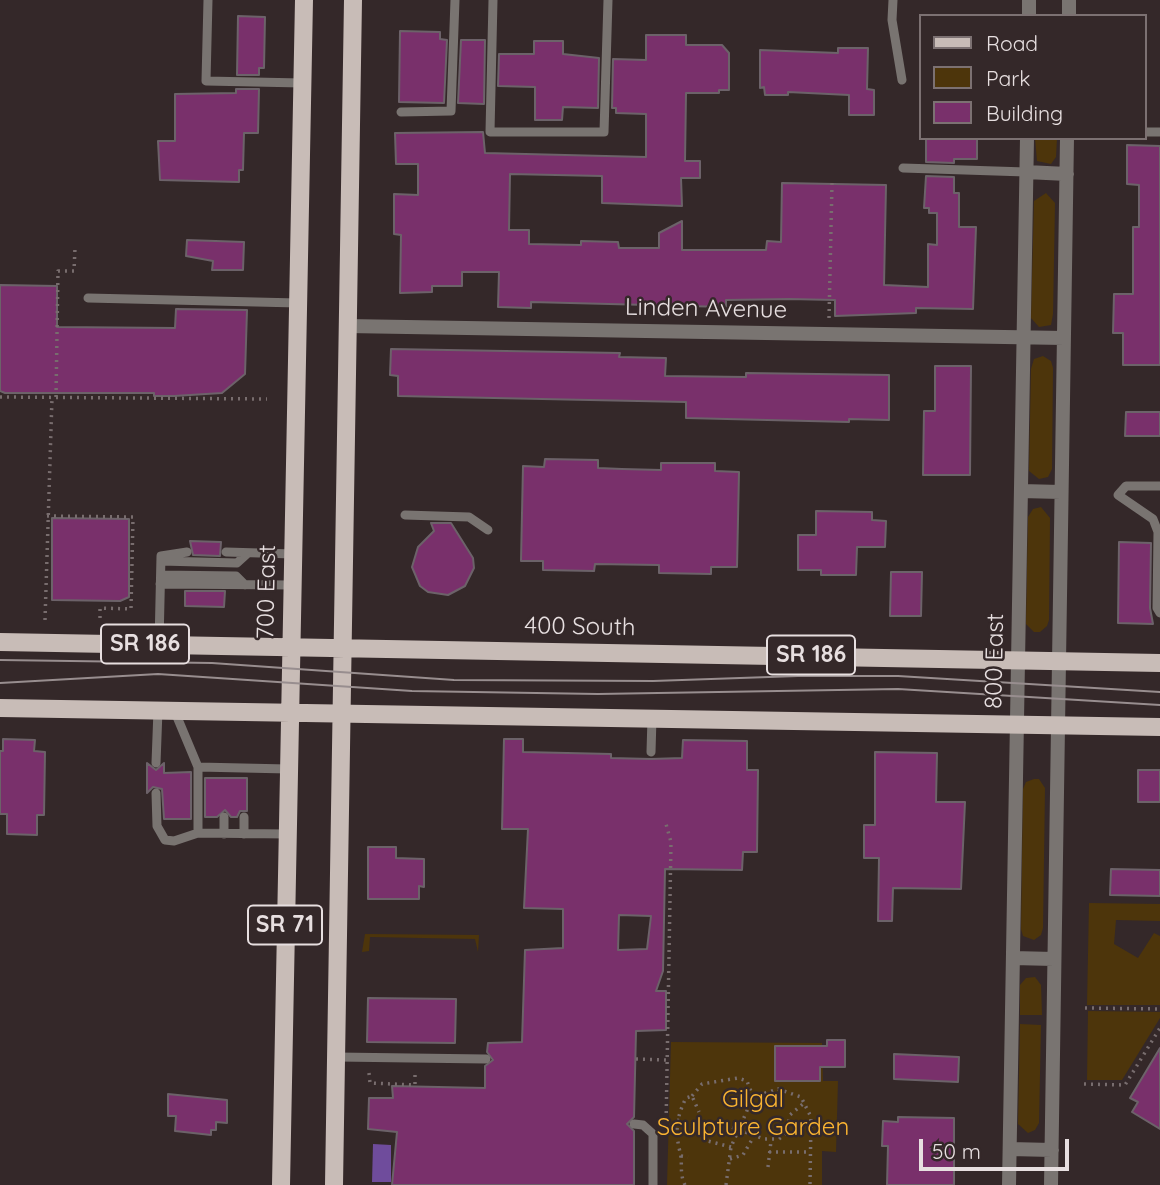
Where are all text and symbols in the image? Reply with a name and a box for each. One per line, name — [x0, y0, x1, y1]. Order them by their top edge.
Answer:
legend — [918, 14, 1146, 140]
text: Road — [986, 30, 1038, 56]
text: Park — [986, 65, 1030, 91]
text: Building — [986, 100, 1063, 126]
street label: Linden Avenue — [625, 293, 787, 325]
street label: 700 East — [252, 544, 282, 640]
street label: 400 South — [524, 612, 636, 642]
street label: 800 East — [980, 613, 1010, 709]
road number: SR 186 — [101, 624, 189, 664]
road number: SR 186 — [767, 636, 855, 674]
road number: SR 71 — [248, 906, 322, 944]
park label: Gilgal Sculpture Garden — [657, 1086, 849, 1142]
scale bar — [922, 1126, 1072, 1170]
text: 50 m — [932, 1138, 981, 1164]

